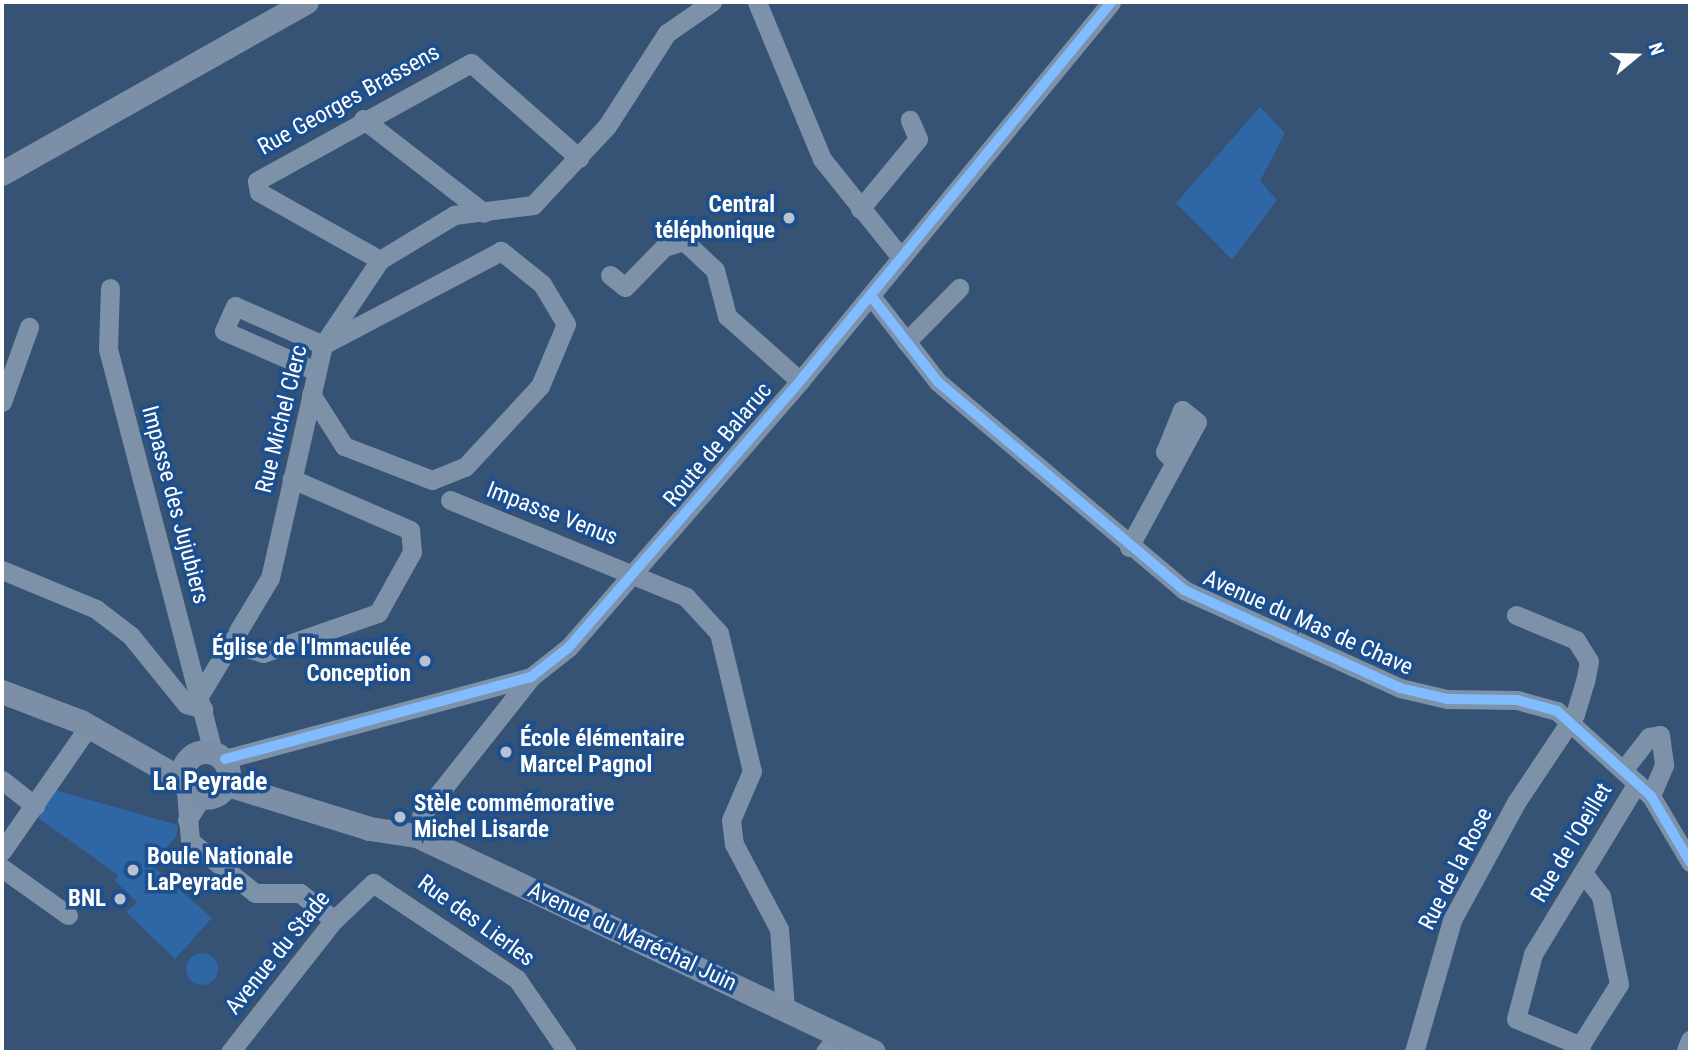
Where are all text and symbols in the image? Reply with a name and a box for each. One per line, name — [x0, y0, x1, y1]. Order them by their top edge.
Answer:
north arrow — [1601, 21, 1671, 91]
street label: Rue Georges Brassens — [253, 39, 445, 161]
text: N — [1644, 40, 1669, 58]
place label: Central téléphonique — [655, 191, 775, 245]
marker: Central téléphonique — [781, 210, 797, 226]
street label: Rue Michel Clerc — [250, 342, 314, 496]
street label: Route de Balaruc — [658, 377, 778, 513]
street label: Impasse des Jujubiers — [135, 403, 215, 607]
street label: Impasse Venus — [482, 476, 622, 552]
street label: Avenue du Mas de Chave — [1199, 564, 1417, 682]
place label: Église de l'Immaculée Conception — [212, 634, 411, 688]
marker: Église de l'Immaculée Conception — [417, 653, 433, 669]
place label: École élémentaire Marcel Pagnol — [520, 725, 684, 779]
marker: École élémentaire Marcel Pagnol — [498, 744, 514, 760]
district label: La Peyrade — [153, 766, 267, 798]
street label: Rue de l'Oeillet — [1526, 778, 1618, 908]
place label: Stèle commémorative Michel Lisarde — [414, 790, 614, 844]
street label: Rue de la Rose — [1413, 803, 1499, 935]
marker: Stèle commémorative Michel Lisarde — [392, 809, 408, 825]
place label: Boule Nationale LaPeyrade — [147, 843, 293, 897]
marker: Boule Nationale LaPeyrade — [125, 862, 141, 878]
street label: Rue des Lierles — [412, 869, 540, 973]
street label: Avenue du Maréchal Juin — [523, 876, 741, 998]
place label: BNL — [68, 885, 106, 913]
street label: Avenue du Stade — [220, 886, 336, 1020]
marker: BNL — [112, 891, 128, 907]

